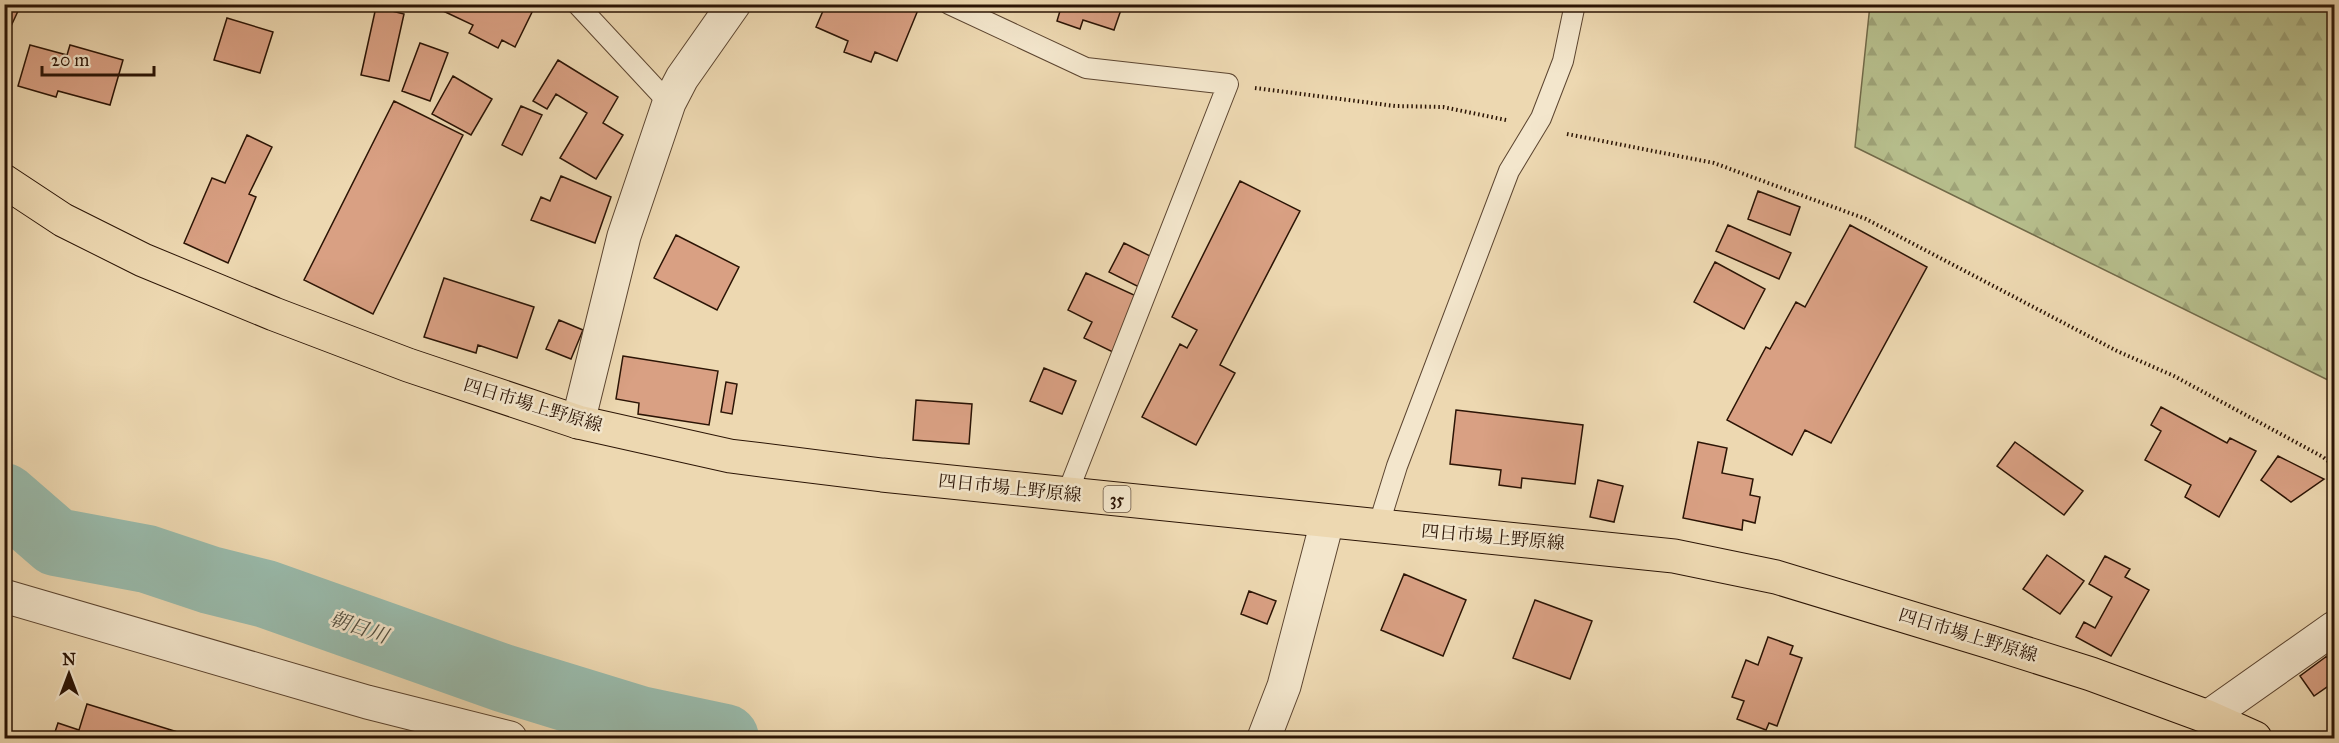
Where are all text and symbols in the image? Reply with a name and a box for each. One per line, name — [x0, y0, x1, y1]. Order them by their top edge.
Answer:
scale bar — [42, 39, 154, 77]
text: 20 m — [51, 49, 89, 71]
street label: 四日市場上野原線 — [461, 373, 605, 437]
street label: 四日市場上野原線 — [937, 470, 1083, 506]
road number: 35 — [1104, 486, 1130, 512]
street label: 四日市場上野原線 — [1420, 520, 1566, 554]
street label: 四日市場上野原線 — [1896, 603, 2040, 667]
water label: 朝日川 — [327, 606, 393, 649]
north arrow — [39, 644, 99, 704]
text: N — [62, 650, 76, 669]

